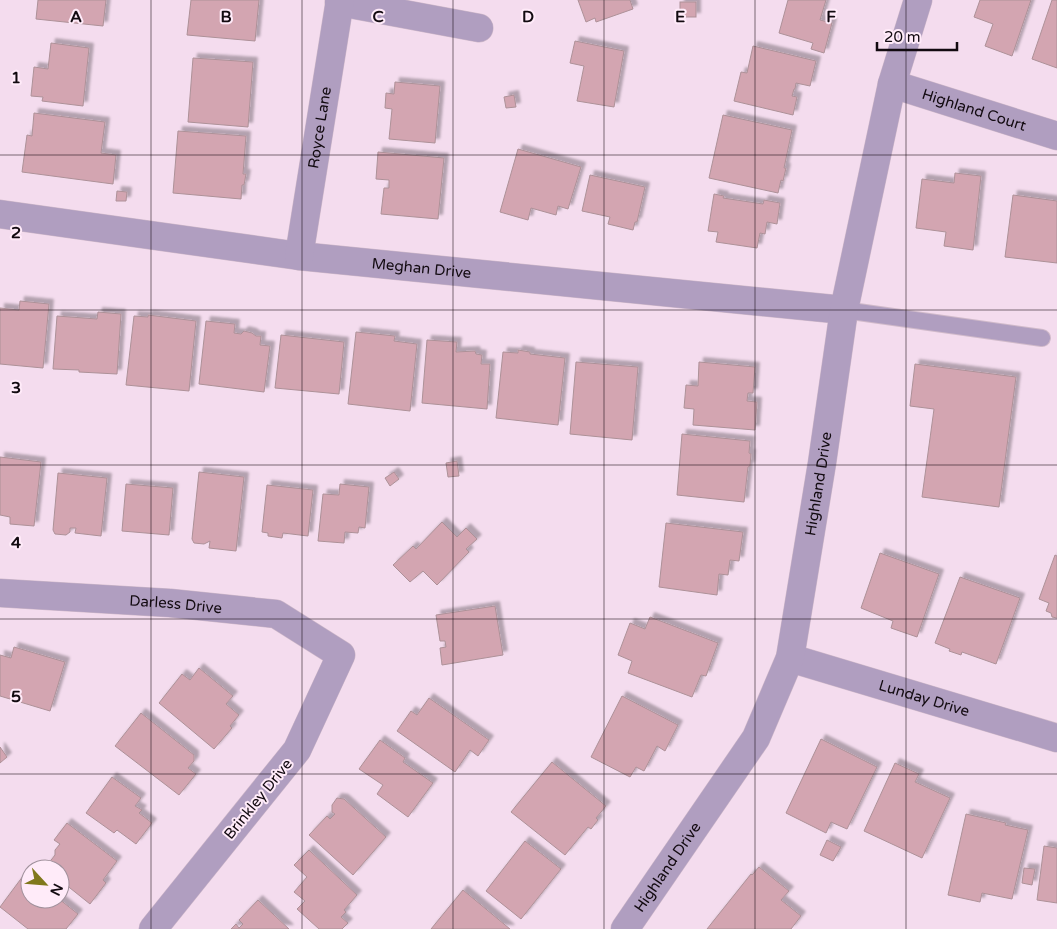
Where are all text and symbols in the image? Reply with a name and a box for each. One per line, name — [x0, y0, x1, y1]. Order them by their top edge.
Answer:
text: A — [70, 7, 82, 27]
text: B — [220, 7, 232, 27]
text: C — [372, 7, 384, 27]
text: D — [522, 7, 534, 27]
text: E — [675, 7, 685, 27]
text: F — [826, 7, 836, 27]
scale bar — [877, 20, 957, 52]
text: 20 m — [884, 28, 921, 46]
text: 1 — [11, 68, 21, 88]
street label: Royce Lane — [304, 85, 335, 170]
street label: Highland Court — [920, 85, 1029, 135]
text: 2 — [11, 223, 21, 243]
street label: Meghan Drive — [371, 254, 472, 282]
text: 3 — [11, 378, 21, 398]
street label: Highland Drive — [801, 431, 835, 537]
text: 4 — [11, 533, 21, 553]
street label: Darless Drive — [129, 592, 223, 617]
street label: Lunday Drive — [877, 676, 972, 720]
text: 5 — [11, 687, 21, 707]
street label: Brinkley Drive — [220, 755, 296, 843]
street label: Highland Drive — [630, 819, 705, 916]
north arrow — [20, 859, 70, 909]
text: N — [46, 881, 66, 898]

